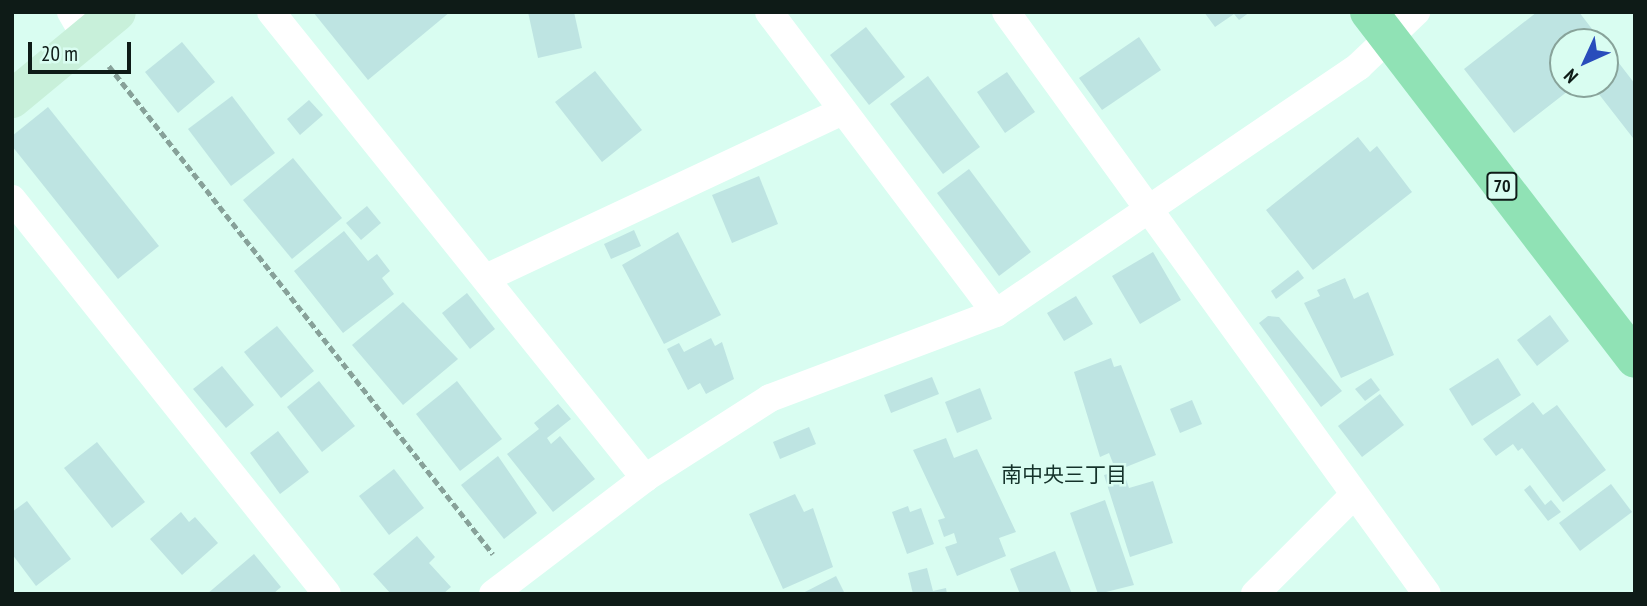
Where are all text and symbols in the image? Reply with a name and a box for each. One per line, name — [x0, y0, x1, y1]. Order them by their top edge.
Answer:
scale bar — [32, 28, 135, 72]
north arrow — [1549, 28, 1619, 98]
text: 20 m — [41, 40, 78, 67]
text: N — [1558, 64, 1583, 89]
road number: 70 — [1486, 172, 1518, 201]
district label: 南中央三丁目 — [1001, 462, 1127, 488]

